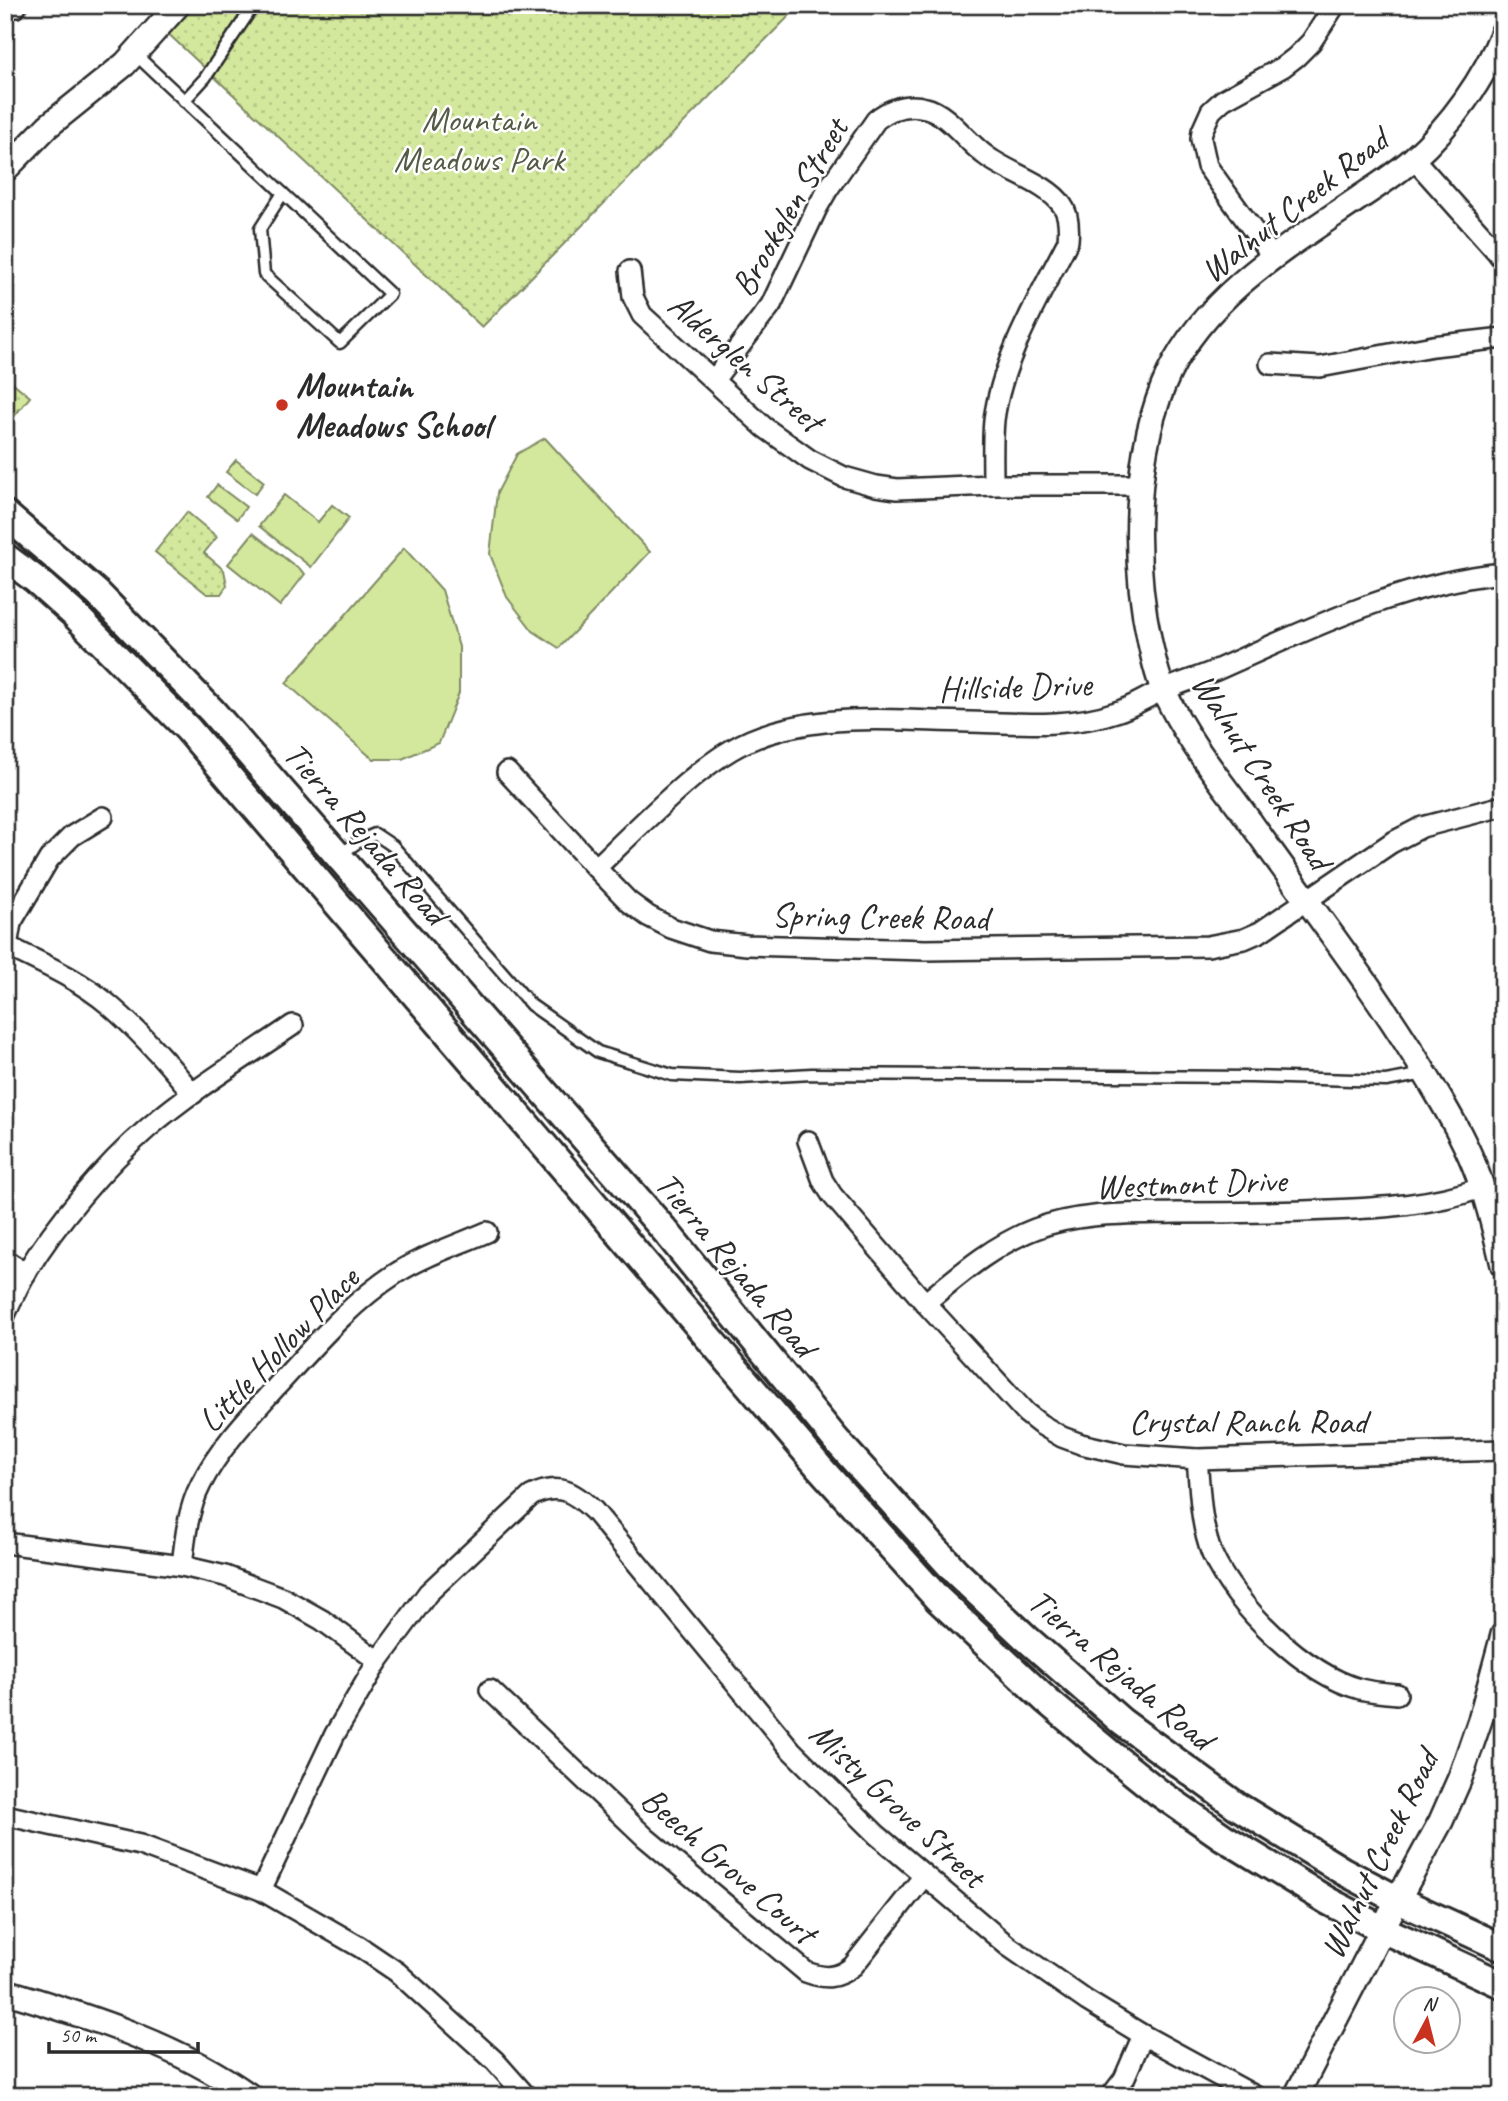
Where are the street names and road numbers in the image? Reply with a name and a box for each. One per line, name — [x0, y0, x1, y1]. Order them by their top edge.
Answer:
street label: Brookglen Street — [721, 107, 860, 304]
street label: Walnut Creek Road — [1191, 115, 1401, 293]
street label: Alderglen Street — [659, 283, 836, 445]
street label: Hillside Drive — [938, 661, 1095, 712]
street label: Walnut Creek Road — [1181, 664, 1345, 883]
street label: Tierra Rejada Road — [274, 732, 461, 938]
street label: Spring Creek Road — [771, 892, 994, 941]
street label: Westmont Drive — [1095, 1158, 1290, 1209]
street label: Tierra Rejada Road — [645, 1162, 830, 1370]
street label: Little Hollow Place — [188, 1255, 371, 1442]
street label: Crystal Ranch Road — [1129, 1399, 1372, 1444]
street label: Tierra Rejada Road — [1019, 1579, 1227, 1763]
street label: Misty Grove Street — [800, 1711, 998, 1900]
street label: Walnut Creek Road — [1310, 1738, 1452, 1966]
street label: Beech Grove Court — [632, 1777, 829, 1957]

